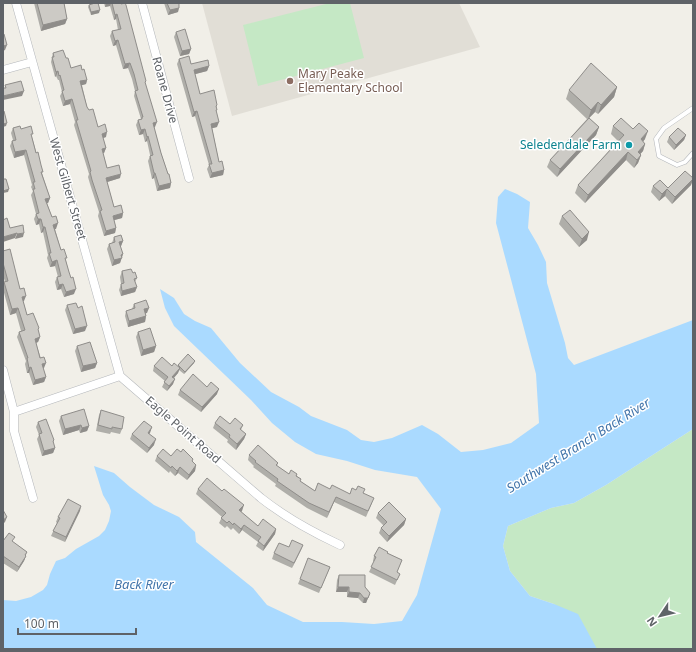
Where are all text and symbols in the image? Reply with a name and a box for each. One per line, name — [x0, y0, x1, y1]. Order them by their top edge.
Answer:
street label: Roane Drive — [148, 55, 183, 125]
place label: Mary Peake Elementary School — [298, 65, 403, 96]
marker: Mary Peake Elementary School — [285, 76, 295, 86]
street label: West Gilbert Street — [46, 136, 91, 243]
place label: Seledendale Farm — [520, 136, 621, 153]
marker: Seledendale Farm — [624, 140, 634, 150]
street label: Eagle Point Road — [142, 392, 225, 467]
water label: Southwest Branch Back River — [503, 393, 654, 497]
water label: Back River — [114, 575, 175, 593]
north arrow — [640, 596, 680, 636]
scale bar — [18, 610, 136, 636]
text: N — [643, 614, 660, 630]
text: 100 m — [24, 615, 59, 632]

